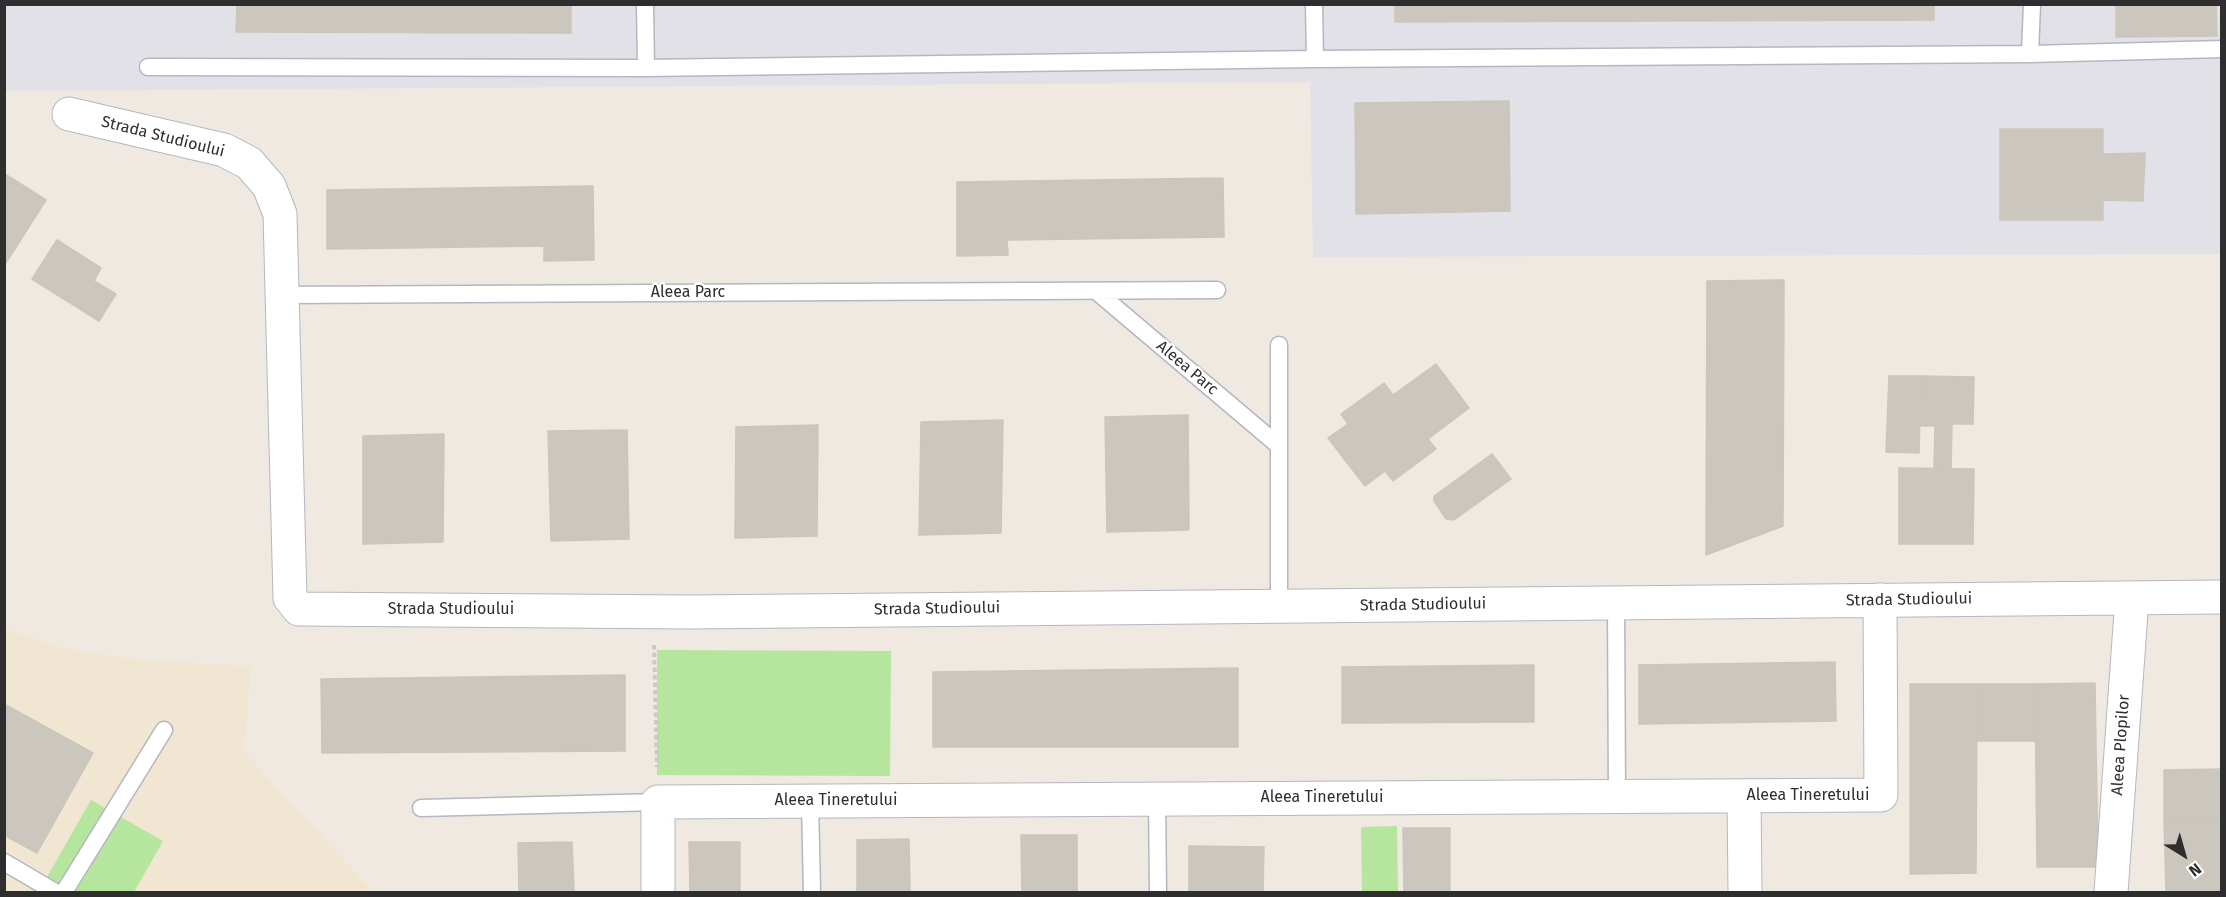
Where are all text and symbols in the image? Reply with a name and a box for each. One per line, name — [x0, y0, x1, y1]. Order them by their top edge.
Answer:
street label: Strada Studioului — [99, 112, 227, 162]
street label: Aleea Parc — [651, 283, 725, 303]
street label: Aleea Parc — [1152, 337, 1222, 399]
street label: Strada Studioului — [1846, 589, 1972, 611]
street label: Strada Studioului — [1360, 594, 1486, 616]
street label: Strada Studioului — [874, 598, 1000, 620]
street label: Strada Studioului — [388, 600, 514, 620]
street label: Aleea Plopilor — [2108, 694, 2134, 796]
street label: Aleea Tineretului — [1747, 786, 1869, 806]
street label: Aleea Tineretului — [1261, 788, 1383, 808]
street label: Aleea Tineretului — [775, 791, 897, 811]
north arrow — [2154, 825, 2214, 885]
text: N — [2185, 859, 2205, 881]

